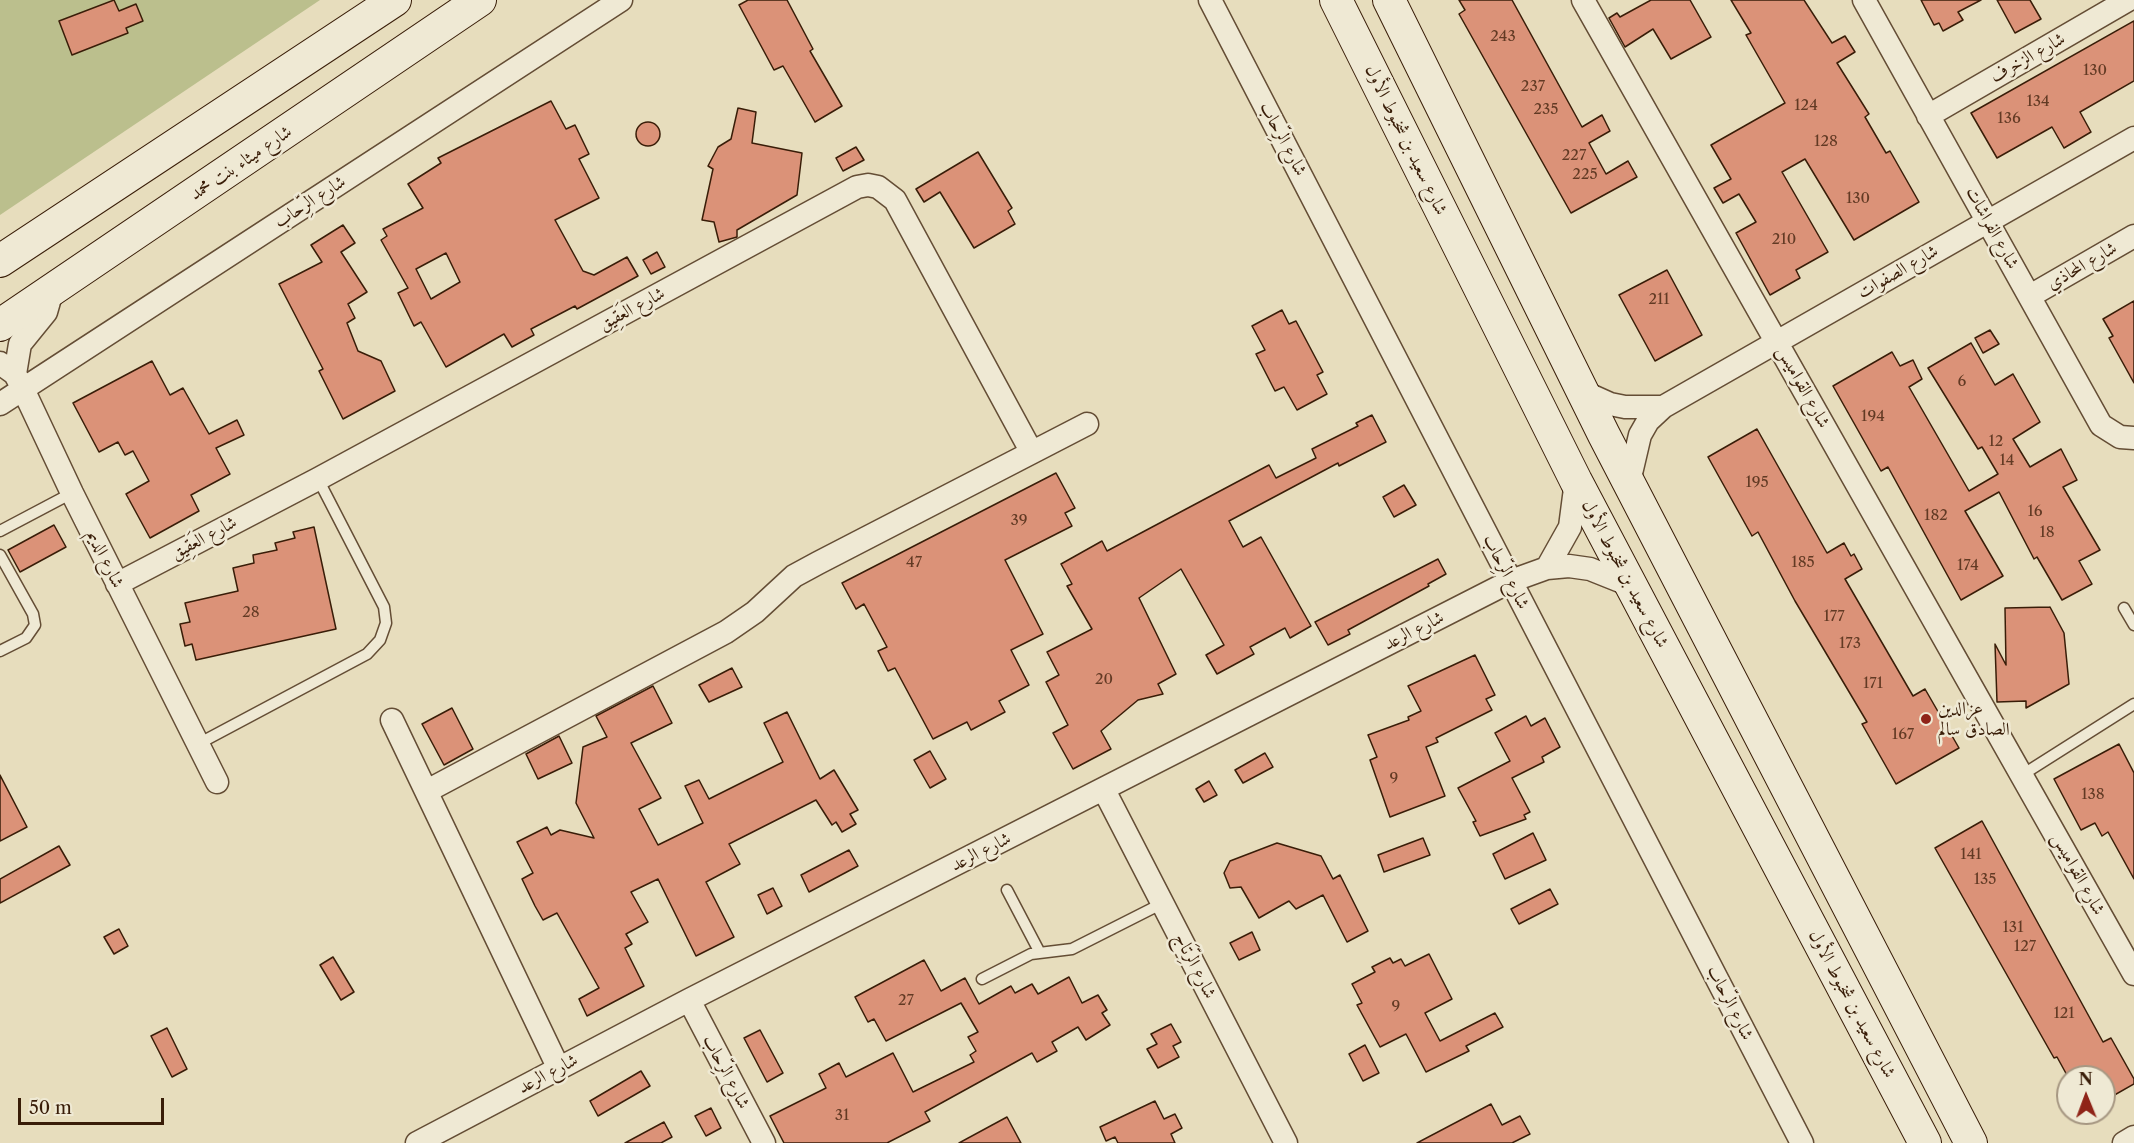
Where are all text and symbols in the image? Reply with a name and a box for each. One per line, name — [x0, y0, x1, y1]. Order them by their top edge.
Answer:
house number: 243 — [1490, 28, 1516, 46]
street label: شارع الزخرف — [1987, 28, 2069, 88]
street label: شارع سعيد بن شخبوط الأول — [1360, 61, 1452, 219]
house number: 130 — [2083, 62, 2107, 80]
house number: 237 — [1521, 78, 1545, 96]
house number: 134 — [2026, 93, 2050, 111]
house number: 124 — [1794, 97, 1818, 115]
street label: شارع الرِّحاب — [1254, 98, 1312, 180]
house number: 235 — [1533, 101, 1559, 119]
house number: 136 — [1997, 110, 2021, 128]
street label: شارع ميثاء بنت محمد — [186, 121, 296, 205]
house number: 128 — [1814, 133, 1838, 151]
house number: 227 — [1562, 147, 1586, 165]
house number: 225 — [1572, 166, 1598, 184]
street label: شارع الرِّحاب — [270, 171, 350, 233]
street label: شارع الفراشات — [1960, 183, 2024, 273]
house number: 130 — [1846, 190, 1870, 208]
house number: 210 — [1772, 231, 1796, 249]
street label: شارع المحاذي — [2043, 237, 2121, 295]
street label: شارع الصفوات — [1854, 240, 1942, 304]
street label: شارع العَقِيق — [595, 283, 669, 335]
house number: 211 — [1648, 291, 1670, 309]
street label: شارع القواميس — [1772, 342, 1834, 432]
house number: 6 — [1958, 373, 1966, 391]
house number: 194 — [1861, 408, 1885, 426]
house number: 12 — [1989, 433, 2003, 451]
house number: 14 — [2000, 452, 2014, 470]
house number: 195 — [1745, 474, 1769, 492]
street label: شارع سعيد بن شخبوط الأول — [1577, 496, 1673, 652]
house number: 16 — [2027, 503, 2043, 521]
house number: 182 — [1924, 507, 1948, 525]
street label: شارع العَقِيق — [167, 512, 241, 564]
house number: 39 — [1010, 512, 1028, 530]
house number: 18 — [2039, 524, 2055, 542]
street label: شارع الديم — [82, 526, 128, 592]
street label: شارع الرِّحاب — [1478, 531, 1534, 613]
house number: 47 — [906, 554, 922, 572]
house number: 185 — [1791, 554, 1815, 572]
house number: 174 — [1957, 557, 1979, 575]
house number: 28 — [242, 604, 260, 622]
street label: شارع الرعد — [1380, 607, 1448, 655]
house number: 177 — [1823, 608, 1845, 626]
house number: 173 — [1839, 635, 1861, 653]
house number: 20 — [1095, 671, 1113, 689]
house number: 171 — [1863, 675, 1883, 693]
place label: عزالدين الصادق سالم — [1938, 698, 2010, 740]
marker: عزالدين الصادق سالم — [1919, 712, 1933, 726]
house number: 167 — [1892, 726, 1914, 744]
house number: 9 — [1390, 770, 1398, 788]
house number: 138 — [2081, 786, 2105, 804]
street label: شارع الرعد — [947, 828, 1015, 876]
street label: شارع القواميس — [2047, 829, 2109, 919]
house number: 141 — [1960, 846, 1982, 864]
house number: 135 — [1974, 871, 1996, 889]
house number: 131 — [2003, 919, 2023, 937]
street label: شارع سعيد بن شخبوط الأول — [1804, 926, 1900, 1082]
street label: شارع الرِّتَاج — [1169, 930, 1221, 1002]
house number: 127 — [2014, 938, 2036, 956]
street label: شارع الرِّحاب — [1702, 962, 1758, 1044]
house number: 27 — [898, 992, 914, 1010]
house number: 9 — [1392, 998, 1400, 1016]
house number: 121 — [2053, 1005, 2075, 1023]
street label: شارع الرِّحاب — [697, 1031, 755, 1113]
street label: شارع الرعد — [514, 1049, 582, 1099]
north arrow — [2056, 1065, 2116, 1125]
text: N — [2079, 1069, 2093, 1089]
scale bar — [21, 1086, 166, 1124]
text: 50 m — [29, 1097, 72, 1119]
house number: 31 — [835, 1107, 849, 1125]

